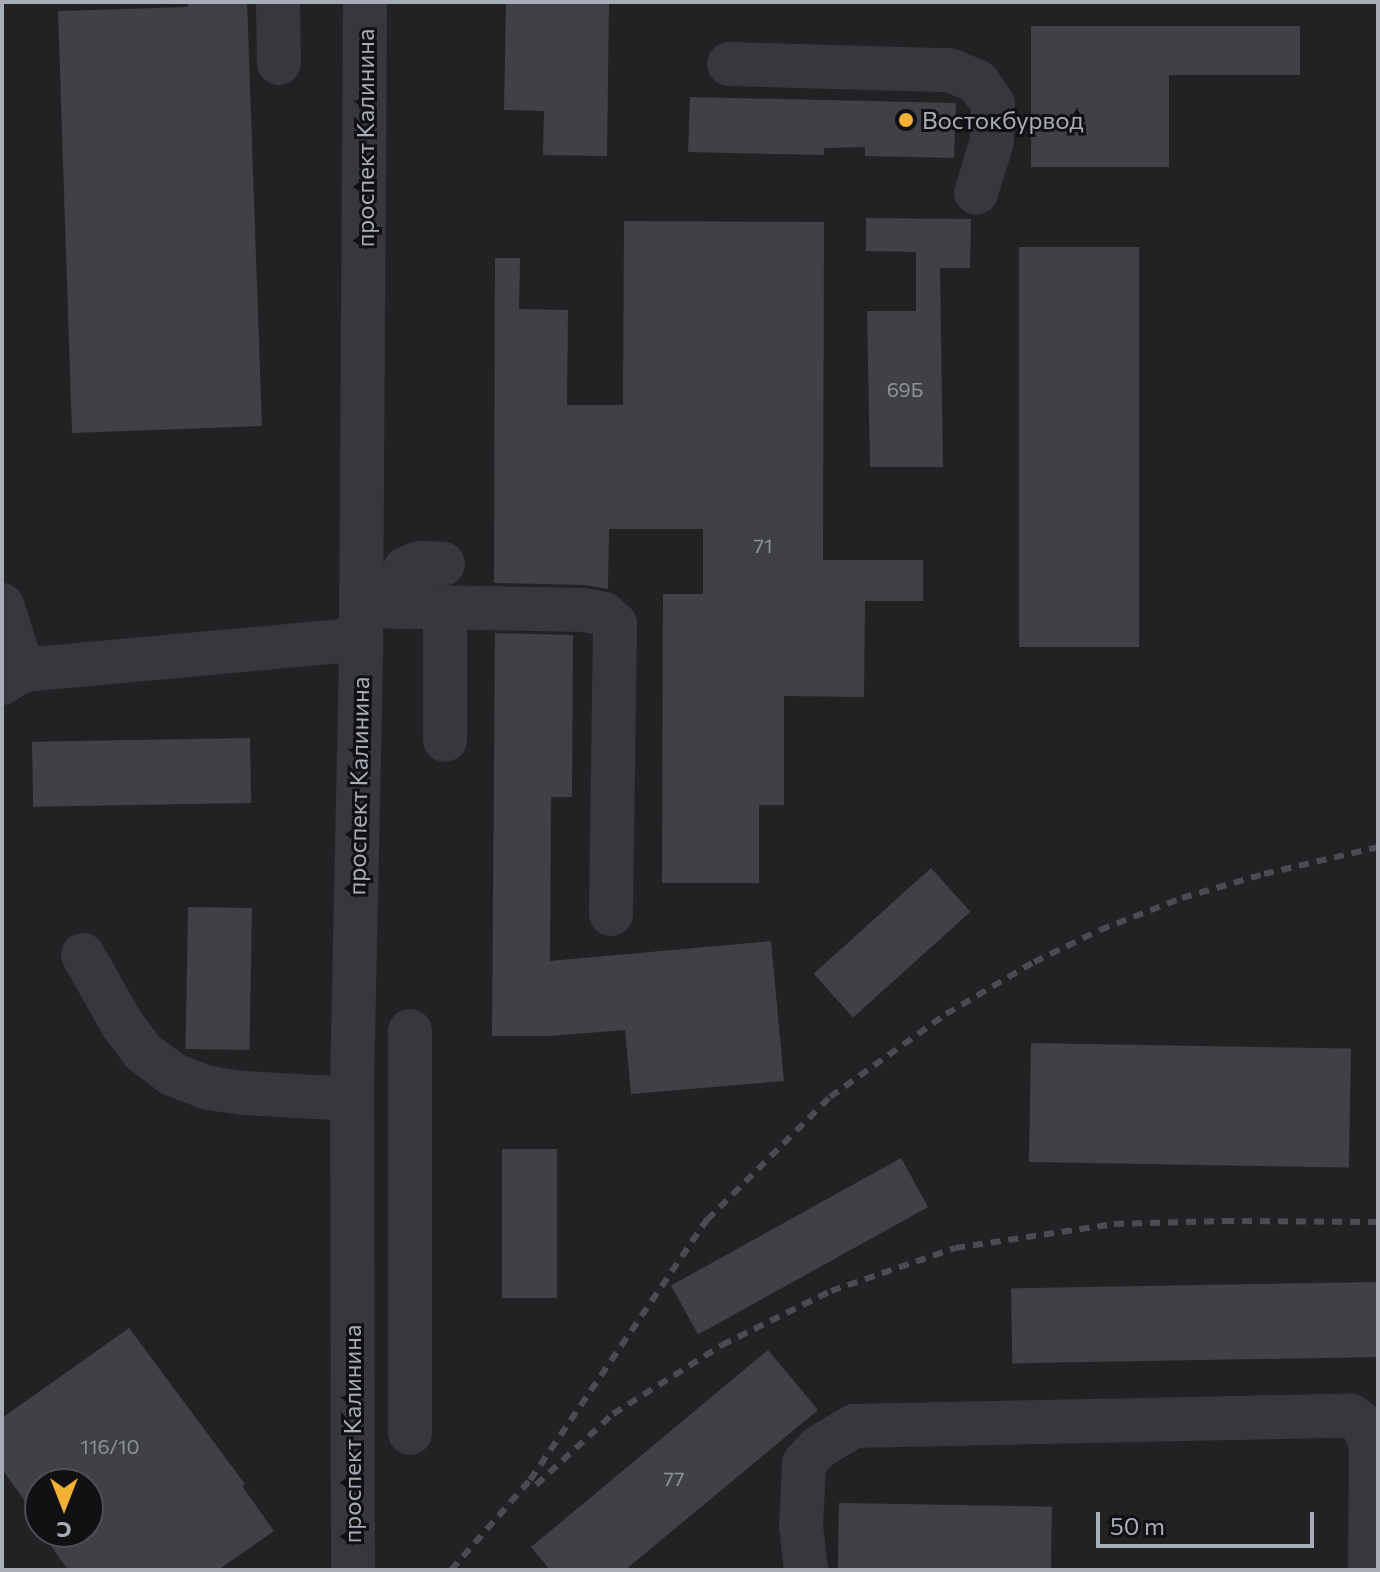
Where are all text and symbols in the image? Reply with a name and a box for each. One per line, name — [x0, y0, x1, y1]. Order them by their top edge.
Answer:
street label: проспект Калинина — [351, 29, 379, 247]
place label: Востокбурвод — [922, 106, 1084, 134]
marker: Востокбурвод — [897, 111, 915, 129]
house number: 69Б — [887, 377, 923, 401]
house number: 71 — [753, 533, 773, 557]
street label: проспект Калинина — [342, 676, 374, 896]
street label: проспект Калинина — [338, 1325, 366, 1543]
house number: 116/10 — [80, 1434, 140, 1458]
house number: 77 — [663, 1466, 685, 1490]
north arrow — [24, 1468, 104, 1548]
scale bar — [1100, 1496, 1318, 1546]
text: 50 m — [1110, 1511, 1165, 1540]
text: С — [56, 1517, 72, 1544]

